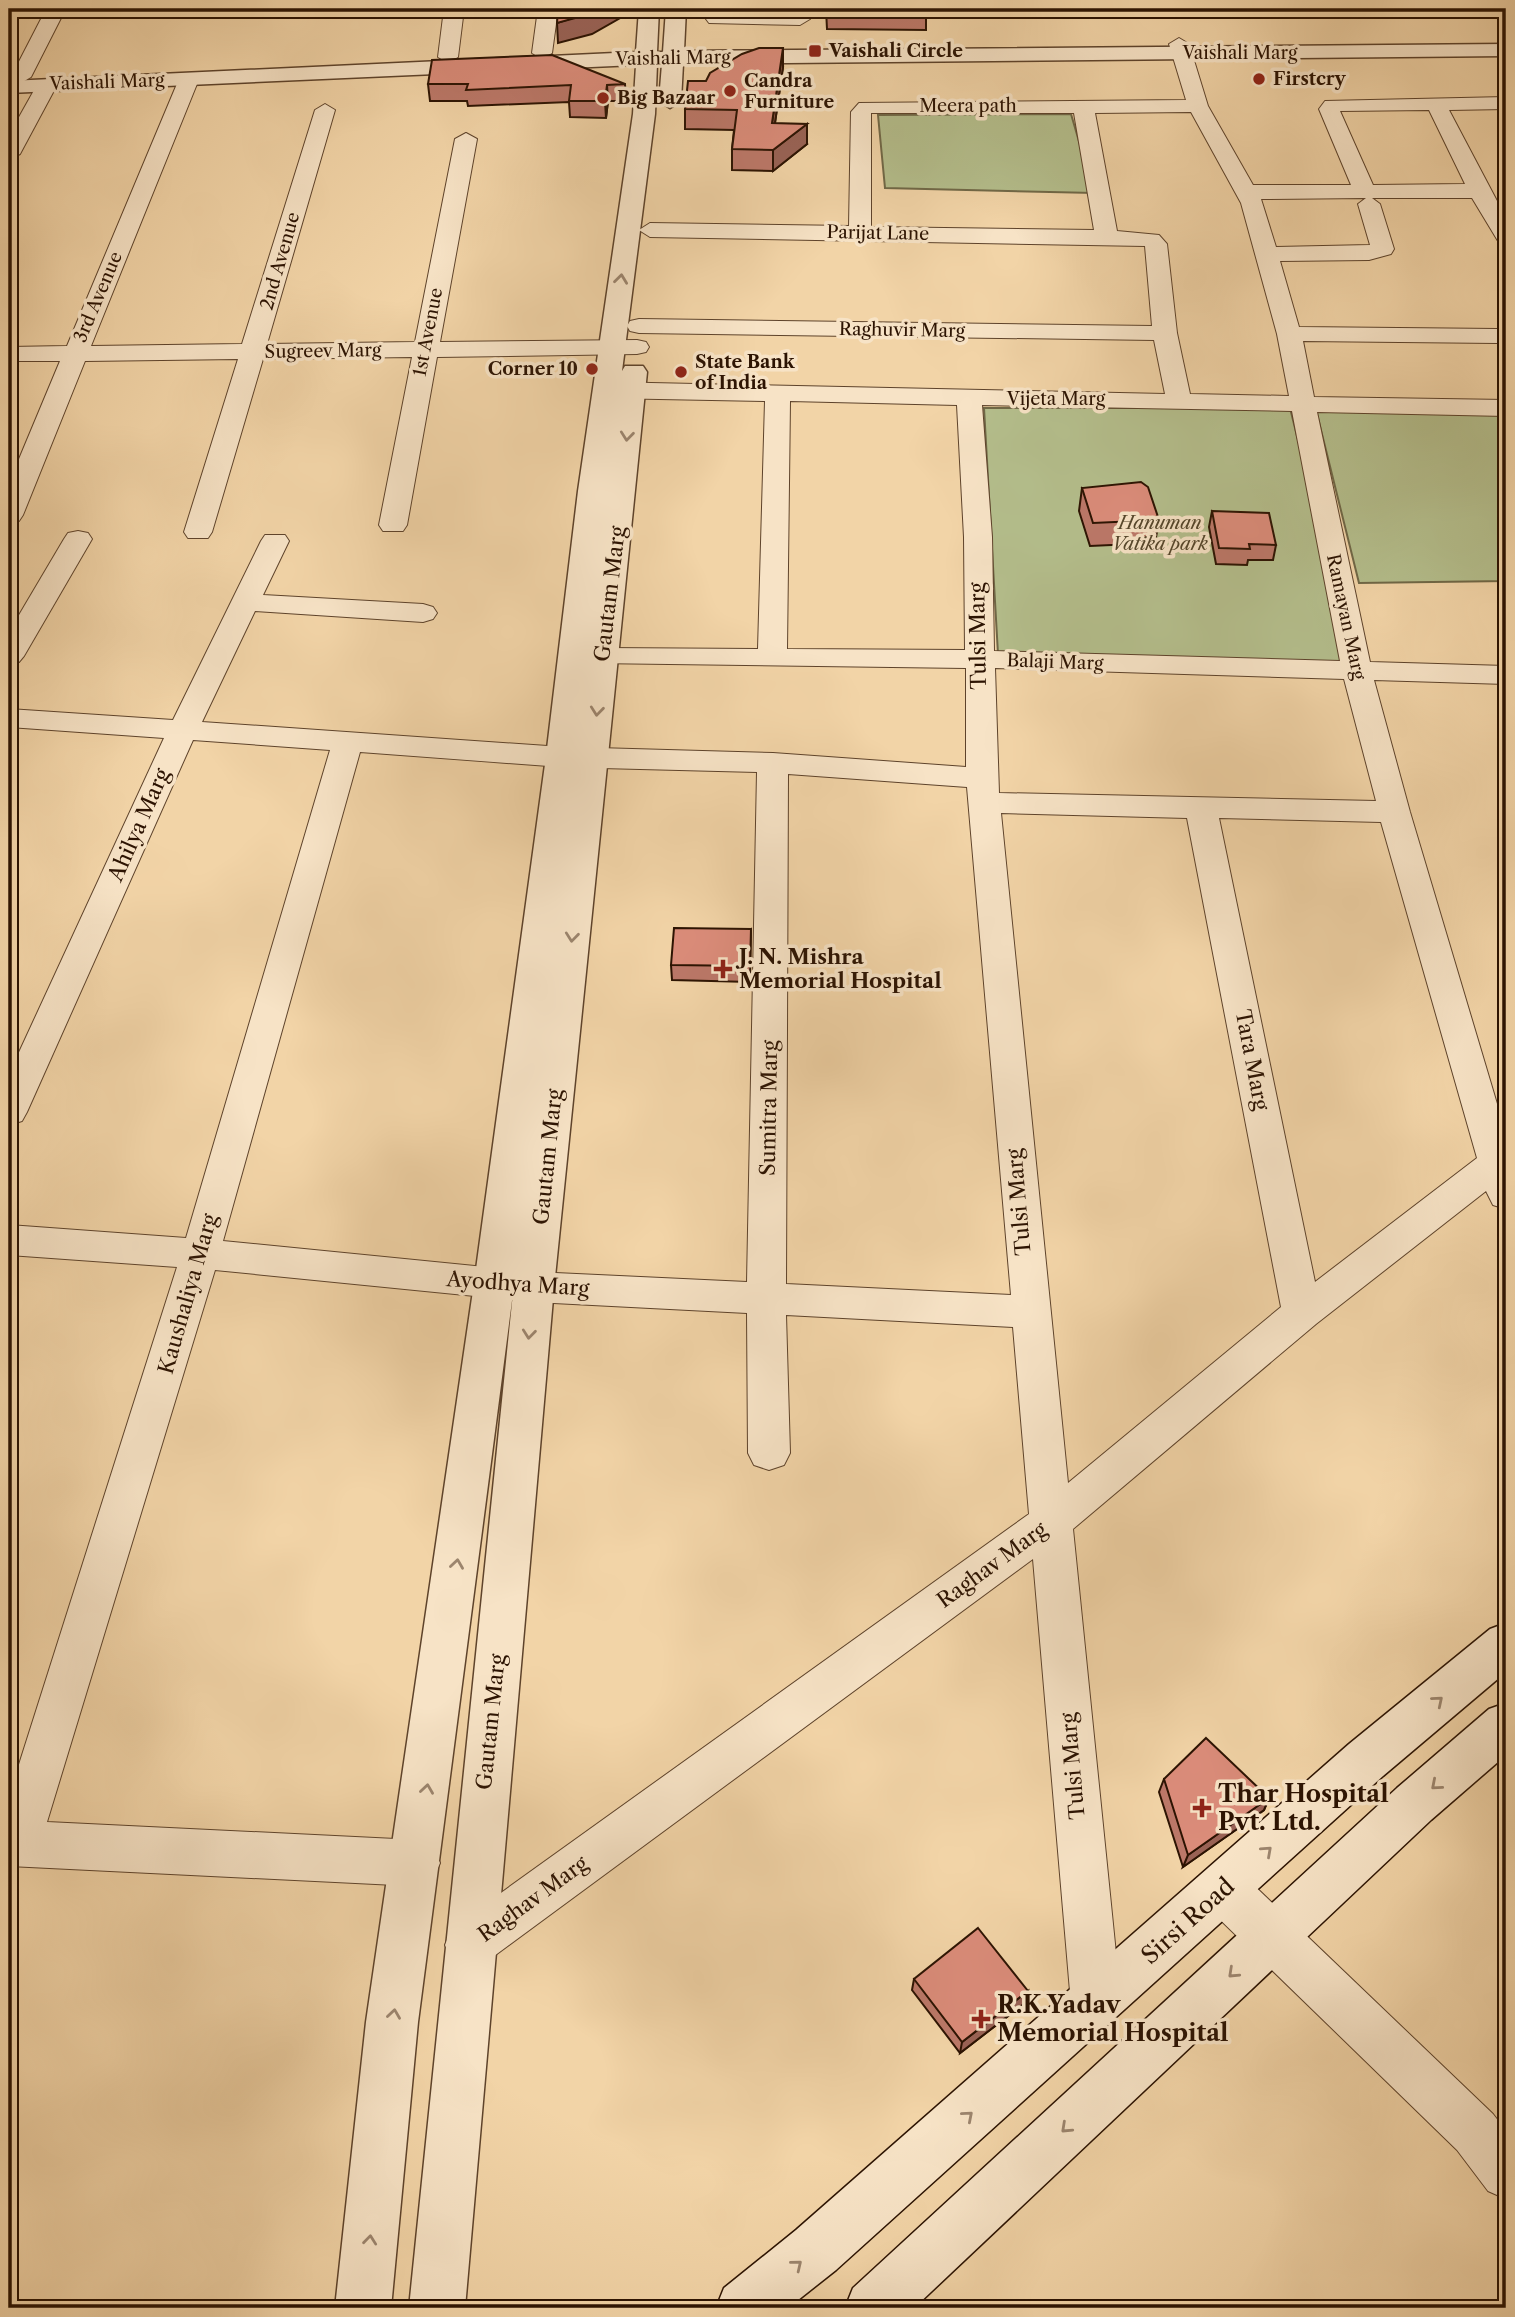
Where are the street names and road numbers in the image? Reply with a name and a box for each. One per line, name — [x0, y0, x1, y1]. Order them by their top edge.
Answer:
street label: Vaishali Marg — [1181, 42, 1298, 64]
street label: Vaishali Marg — [614, 46, 731, 70]
street label: Vaishali Marg — [48, 69, 165, 95]
street label: Meera path — [919, 95, 1017, 117]
street label: 2nd Avenue — [256, 210, 304, 312]
street label: Parijat Lane — [827, 221, 929, 245]
street label: 3rd Avenue — [69, 248, 127, 346]
street label: 1st Avenue — [409, 286, 447, 378]
street label: Raghuvir Marg — [839, 318, 966, 342]
street label: Sugreev Marg — [264, 339, 382, 363]
street label: Vijeta Marg — [1006, 388, 1106, 410]
street label: Gautam Marg — [589, 524, 630, 663]
street label: Ramayan Marg — [1322, 552, 1370, 682]
street label: Tulsi Marg — [964, 581, 991, 690]
street label: Balaji Marg — [1006, 649, 1104, 675]
street label: Ahilya Marg — [102, 764, 175, 886]
street label: Tara Marg — [1230, 1007, 1275, 1113]
street label: Sumitra Marg — [755, 1039, 782, 1176]
street label: Gautam Marg — [528, 1087, 567, 1226]
street label: Tulsi Marg — [1001, 1147, 1036, 1257]
street label: Kaushaliya Marg — [153, 1210, 223, 1377]
street label: Ayodhya Marg — [445, 1266, 591, 1301]
street label: Raghav Marg — [932, 1516, 1052, 1613]
street label: Gautam Marg — [471, 1652, 510, 1791]
street label: Tulsi Marg — [1055, 1711, 1090, 1821]
street label: Raghav Marg — [473, 1850, 593, 1947]
street label: Sirsi Road — [1135, 1871, 1240, 1970]

